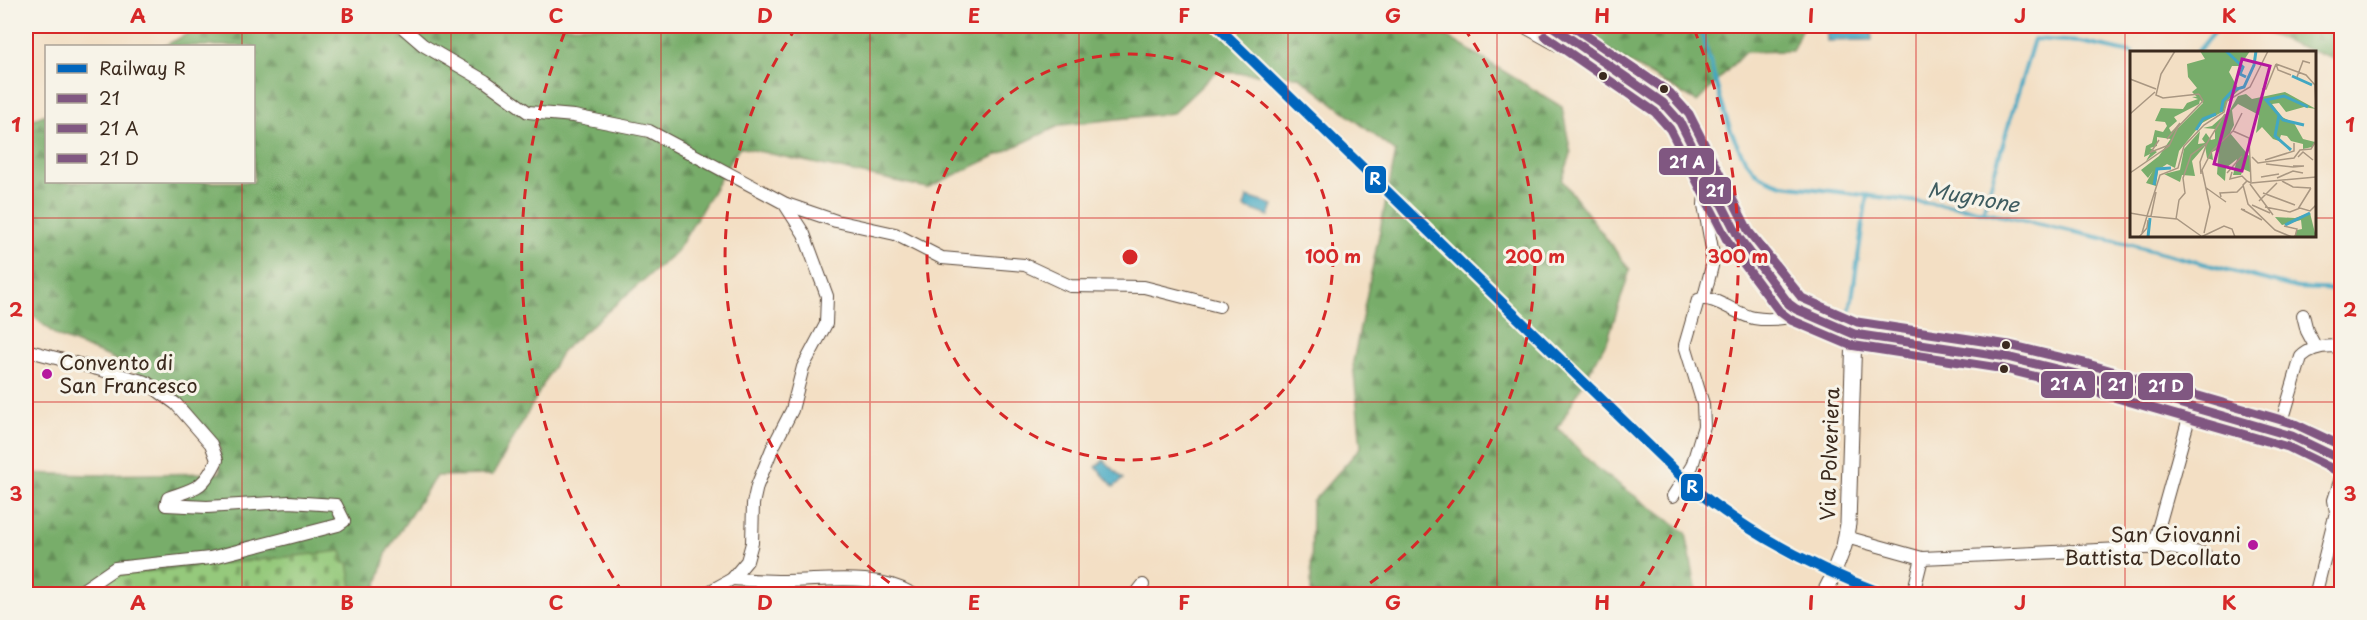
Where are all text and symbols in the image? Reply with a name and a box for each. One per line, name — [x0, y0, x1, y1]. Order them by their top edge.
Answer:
text: A — [130, 0, 146, 30]
text: B — [340, 0, 354, 30]
text: C — [548, 0, 564, 30]
text: D — [757, 0, 773, 30]
text: E — [968, 0, 980, 30]
text: F — [1178, 0, 1190, 30]
text: G — [1385, 0, 1401, 30]
text: H — [1594, 0, 1610, 30]
text: I — [1808, 0, 1814, 30]
text: J — [2014, 0, 2026, 30]
text: K — [2222, 0, 2237, 30]
legend — [45, 45, 255, 183]
inset map — [2130, 51, 2316, 237]
text: Railway R — [99, 54, 186, 81]
unlabelled marker — [1597, 70, 1609, 82]
unlabelled marker — [1658, 83, 1670, 95]
text: 21 — [99, 84, 120, 111]
text: 1 — [11, 109, 21, 139]
text: 1 — [2345, 109, 2355, 139]
text: 21 A — [99, 114, 139, 141]
text: 21 D — [99, 144, 139, 171]
line badge: 21 A — [1658, 147, 1715, 176]
text: 21 A — [1669, 149, 1705, 173]
line badge: R — [1364, 165, 1387, 194]
text: R — [1369, 166, 1381, 190]
water label: Mugnone — [1926, 172, 2024, 220]
line badge: 21 — [1698, 176, 1732, 205]
text: 21 — [1706, 178, 1725, 202]
text: 100 m — [1305, 242, 1361, 269]
text: 200 m — [1505, 242, 1565, 269]
text: 300 m — [1708, 242, 1768, 269]
centre of rings — [1120, 247, 1140, 267]
text: 2 — [9, 294, 23, 324]
text: 2 — [2343, 294, 2357, 324]
unlabelled marker — [2000, 339, 2012, 351]
place label: Convento di San Francesco — [59, 347, 198, 400]
unlabelled marker — [1998, 363, 2010, 375]
marker: Convento di San Francesco — [40, 367, 54, 381]
line badge: 21 A — [2040, 370, 2096, 399]
text: 21 A — [2050, 371, 2086, 395]
line badge: 21 — [2100, 371, 2134, 400]
text: 21 — [2108, 372, 2127, 396]
line badge: 21 D — [2137, 372, 2194, 401]
text: 21 D — [2148, 373, 2184, 397]
street label: Via Polveriera — [1812, 386, 1846, 521]
line badge: R — [1680, 473, 1704, 502]
text: R — [1686, 474, 1698, 498]
text: 3 — [9, 478, 23, 508]
text: 3 — [2343, 478, 2357, 508]
place label: San Giovanni Battista Decollato — [2064, 519, 2241, 572]
marker: San Giovanni Battista Decollato — [2246, 538, 2260, 552]
text: A — [130, 587, 146, 617]
text: B — [340, 587, 354, 617]
text: C — [548, 587, 564, 617]
text: D — [757, 587, 773, 617]
text: E — [968, 587, 980, 617]
text: F — [1178, 587, 1190, 617]
text: G — [1385, 587, 1401, 617]
text: H — [1594, 587, 1610, 617]
text: I — [1808, 587, 1814, 617]
text: J — [2014, 587, 2026, 617]
text: K — [2222, 587, 2237, 617]

